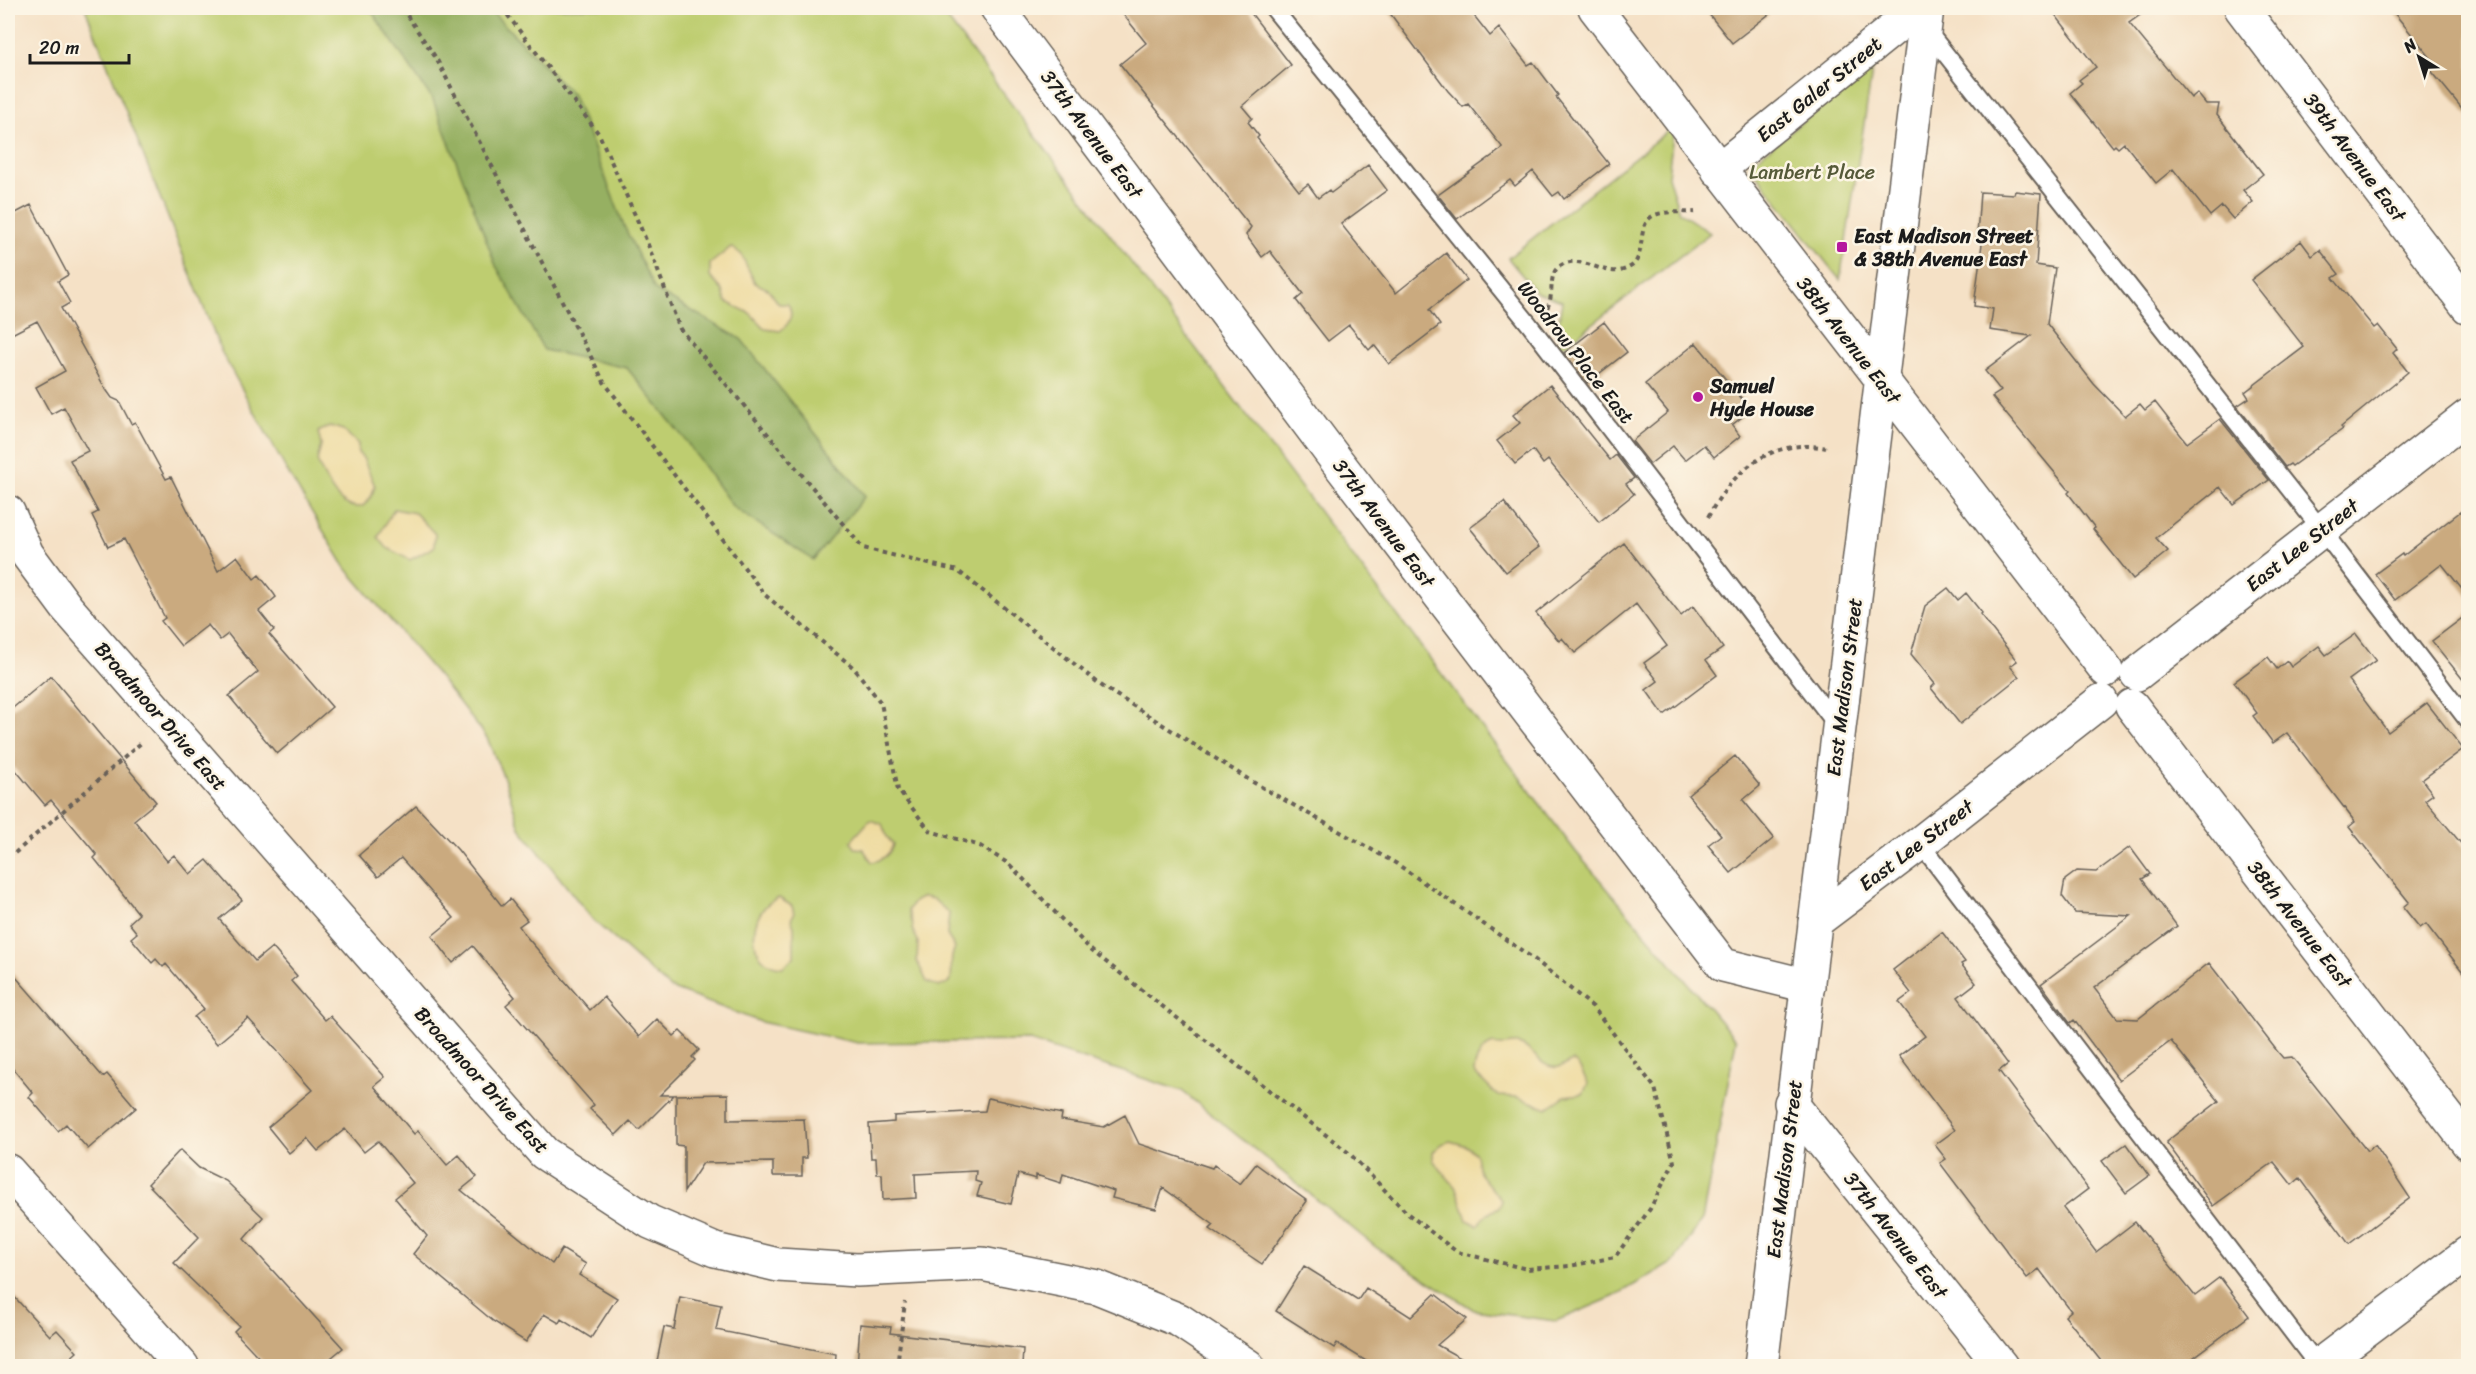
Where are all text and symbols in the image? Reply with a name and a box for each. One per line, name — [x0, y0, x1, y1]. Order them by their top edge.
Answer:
scale bar — [30, 27, 129, 65]
street label: East Galer Street — [1748, 27, 1890, 152]
north arrow — [2389, 27, 2449, 87]
text: N — [2396, 30, 2424, 61]
text: 20 m — [39, 32, 79, 64]
street label: 37th Avenue East — [1031, 62, 1153, 207]
street label: 39th Avenue East — [2294, 85, 2416, 231]
park label: Lambert Place — [1749, 155, 1875, 190]
place label: East Madison Street & 38th Avenue East — [1854, 219, 2034, 277]
marker: East Madison Street & 38th Avenue East — [1835, 240, 1849, 254]
street label: 38th Avenue East — [1787, 268, 1911, 413]
street label: Woodrow Place East — [1508, 273, 1643, 432]
place label: Samuel Hyde House — [1709, 369, 1815, 427]
marker: Samuel Hyde House — [1691, 390, 1705, 404]
street label: 37th Avenue East — [1323, 451, 1445, 596]
street label: East Lee Street — [2238, 489, 2368, 601]
street label: East Madison Street — [1816, 596, 1873, 778]
street label: Broadmoor Drive East — [85, 633, 236, 799]
street label: East Lee Street — [1851, 790, 1982, 901]
street label: 38th Avenue East — [2238, 852, 2362, 997]
street label: Broadmoor Drive East — [405, 998, 558, 1163]
street label: East Madison Street — [1756, 1078, 1813, 1260]
street label: 37th Avenue East — [1834, 1164, 1957, 1308]

